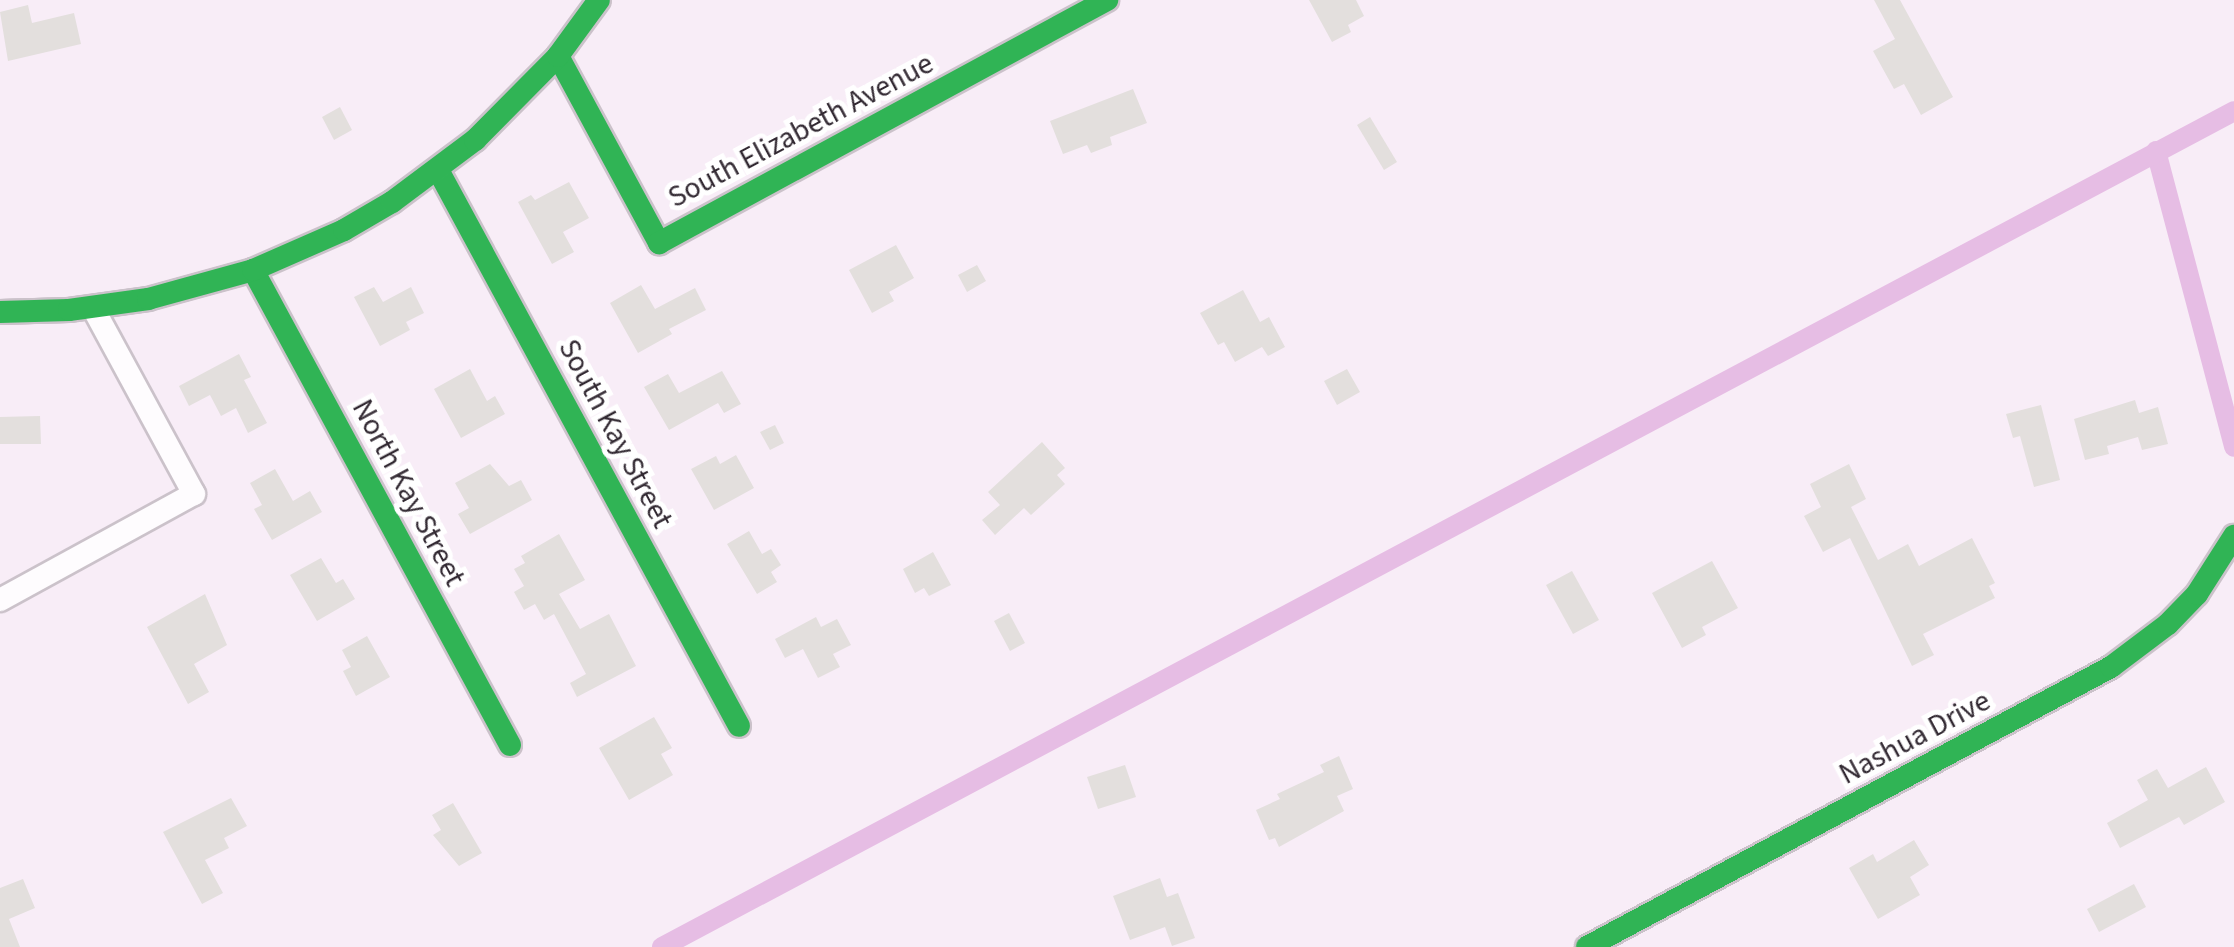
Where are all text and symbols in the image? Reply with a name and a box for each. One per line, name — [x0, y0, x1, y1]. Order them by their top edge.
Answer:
street label: South Elizabeth Avenue — [662, 46, 940, 216]
street label: South Kay Street — [550, 333, 680, 535]
street label: North Kay Street — [344, 394, 472, 592]
street label: Nashua Drive — [1833, 683, 1997, 793]

